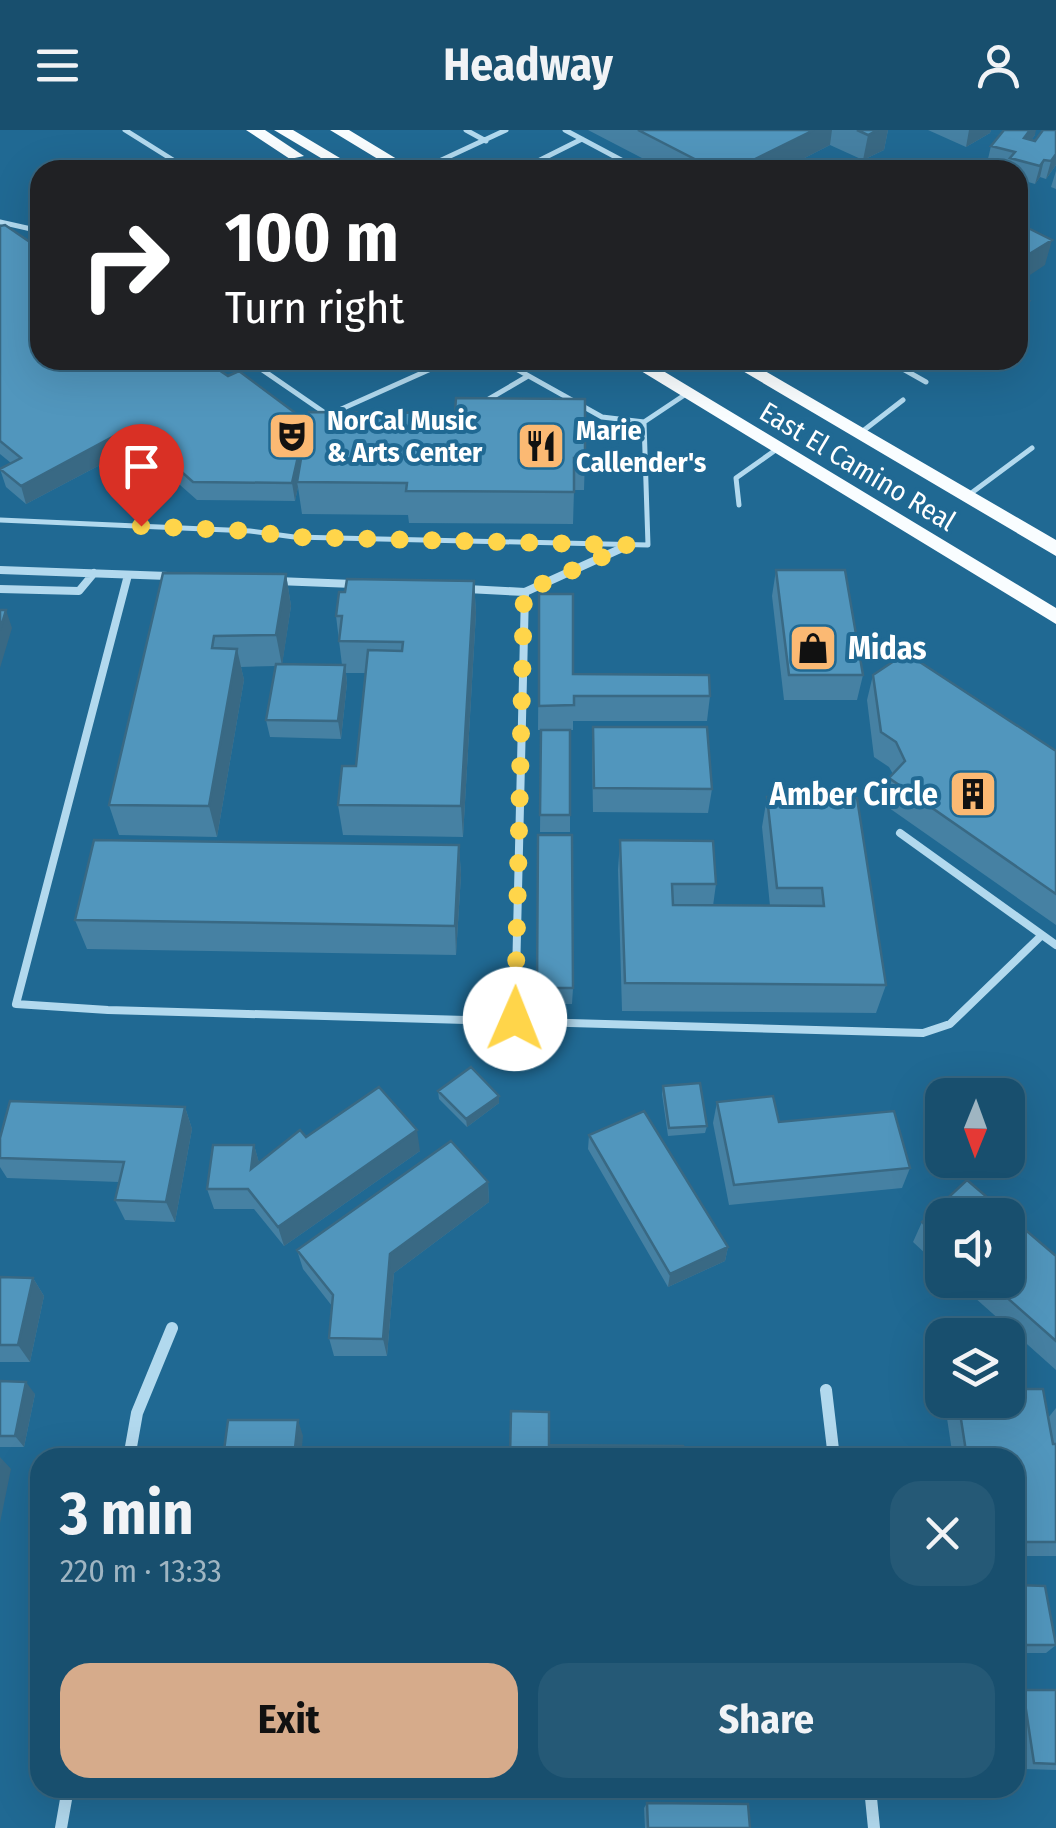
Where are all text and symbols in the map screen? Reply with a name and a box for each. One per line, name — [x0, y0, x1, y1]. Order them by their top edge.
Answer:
icon: menu — [30, 38, 85, 93]
text: Headway — [443, 38, 613, 92]
icon: person — [971, 38, 1026, 93]
text: 100 m — [225, 196, 399, 280]
icon: right — [60, 200, 190, 330]
text: Turn right — [225, 281, 404, 335]
street label: East El Camino Real — [754, 395, 962, 538]
place label: NorCal Music & Arts Center — [327, 404, 483, 469]
theatre icon: NorCal Music & Arts Center — [266, 410, 318, 462]
place label: Marie Callender's — [576, 414, 706, 479]
restaurant icon: Marie Callender's — [515, 420, 567, 472]
pin — [99, 424, 184, 527]
icon: arrive — [114, 439, 169, 494]
shop icon: Midas — [787, 622, 839, 674]
place label: Midas — [848, 629, 927, 667]
building icon: Amber Circle — [947, 768, 999, 820]
place label: Amber Circle — [769, 775, 938, 813]
position arrow — [463, 967, 567, 1071]
north arrow — [925, 1078, 1025, 1178]
map controls — [925, 1078, 1025, 1418]
button: sound — [925, 1198, 1025, 1298]
button: layers — [925, 1318, 1025, 1418]
text: 3 min — [60, 1478, 194, 1550]
button: close — [890, 1481, 995, 1586]
text: 220 m · 13:33 — [60, 1552, 222, 1590]
button: Exit — [60, 1663, 518, 1778]
button: Share — [538, 1663, 995, 1778]

